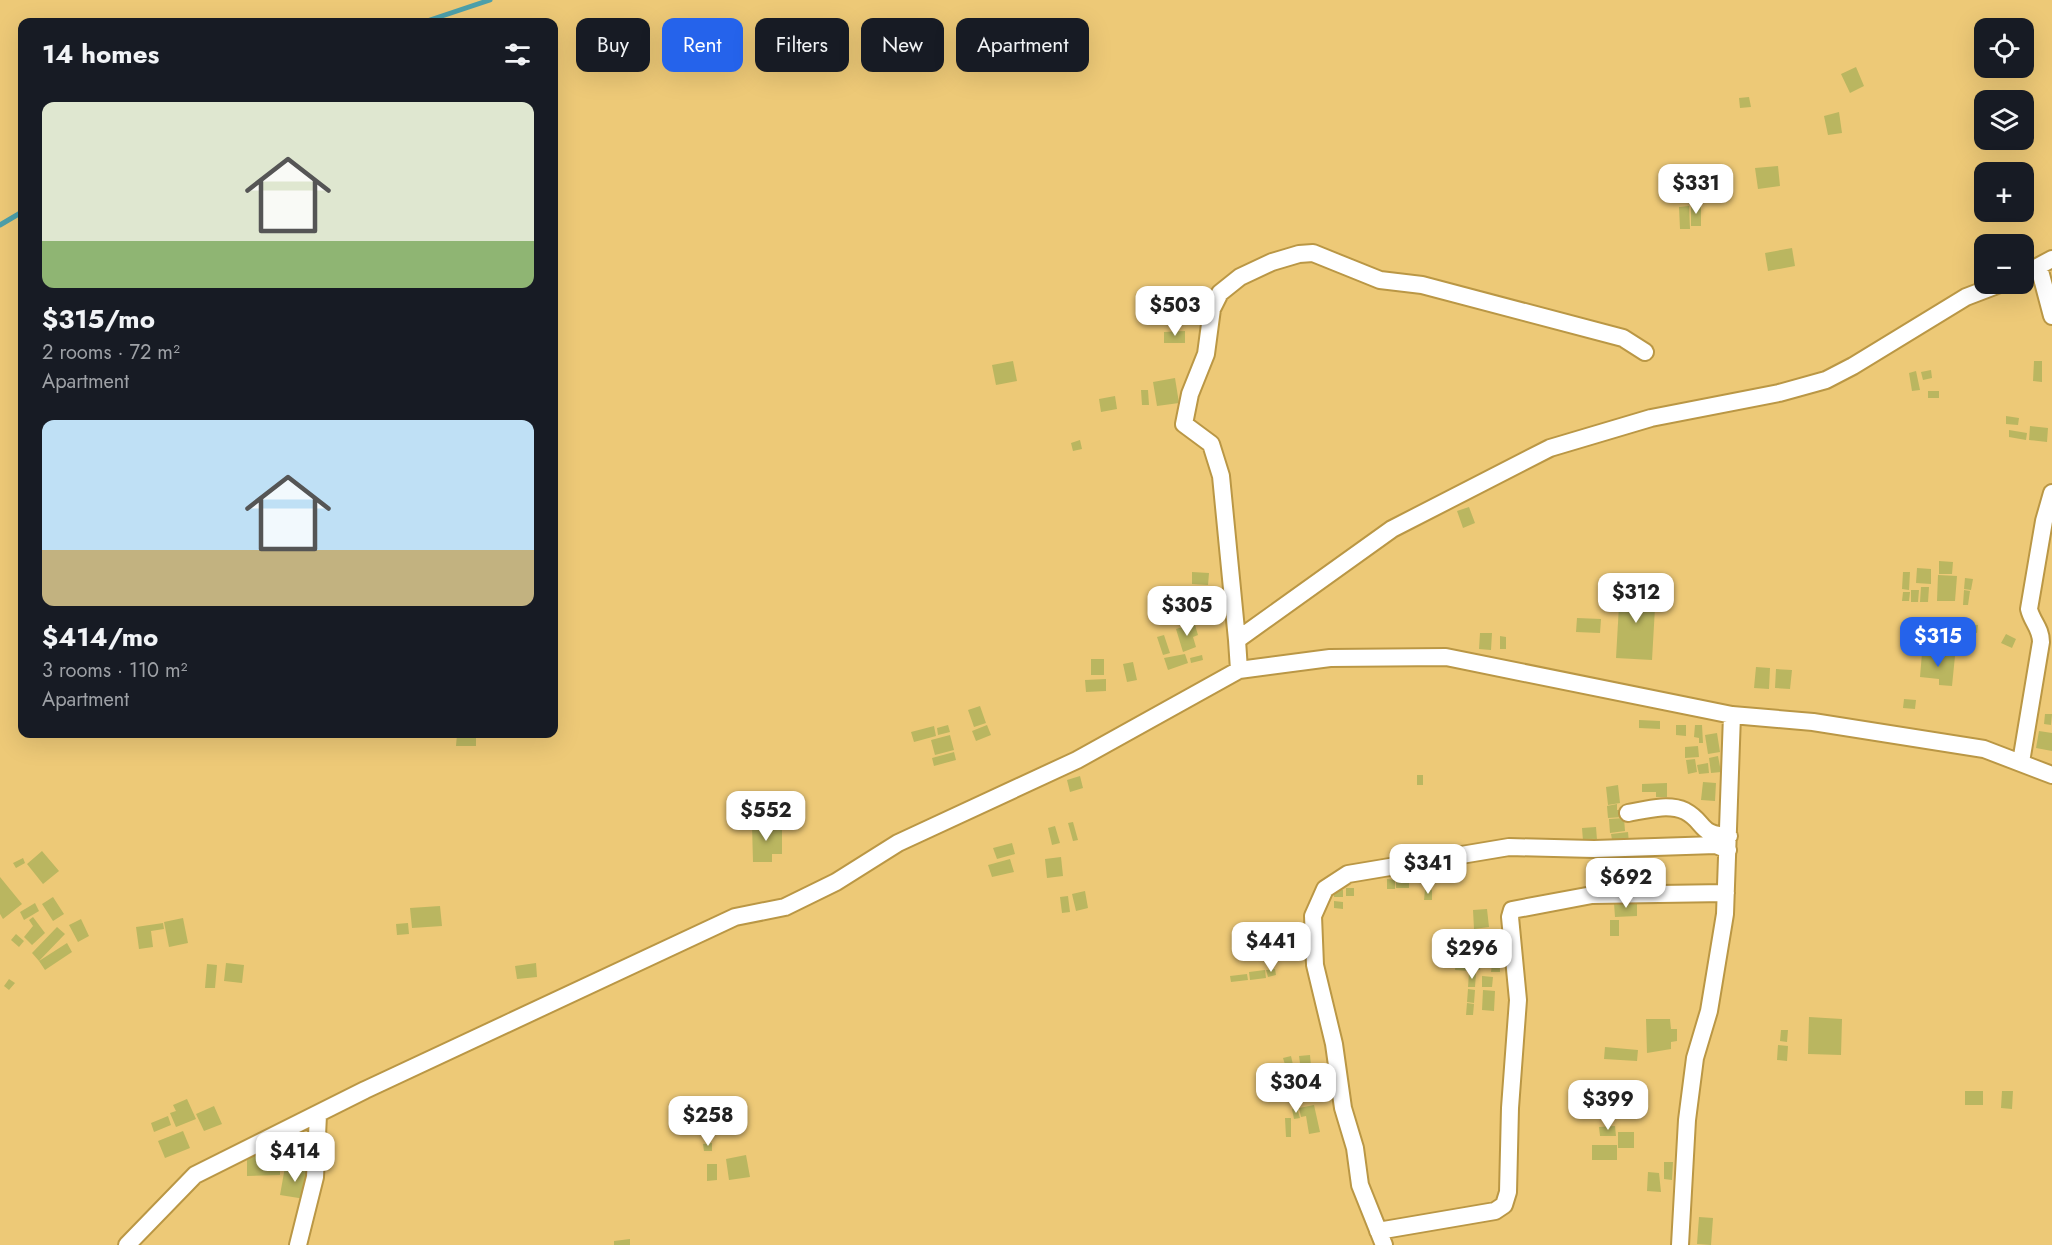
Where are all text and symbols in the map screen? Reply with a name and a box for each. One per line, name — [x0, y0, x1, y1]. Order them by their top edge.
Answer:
chip: Buy — [576, 18, 650, 72]
chip: Rent — [662, 18, 743, 72]
chip: Filters — [755, 18, 849, 72]
chip: New — [861, 18, 944, 72]
chip: Apartment — [956, 18, 1089, 72]
map controls — [1974, 18, 2034, 294]
button: locate — [1974, 18, 2034, 78]
text: 14 homes — [42, 35, 159, 73]
icon: filters — [501, 38, 534, 71]
button: layers — [1974, 90, 2034, 150]
icon: home — [234, 141, 342, 249]
button: + — [1974, 162, 2034, 222]
pin: $331 — [1660, 164, 1732, 215]
text: $331 — [1672, 169, 1720, 198]
button: − — [1974, 234, 2034, 294]
pin: $503 — [1139, 286, 1211, 337]
text: $503 — [1150, 291, 1201, 320]
text: $315/mo — [42, 300, 155, 338]
text: 2 rooms · 72 m² — [42, 338, 180, 367]
text: Apartment — [42, 367, 129, 396]
icon: home — [234, 459, 342, 567]
pin: $312 — [1600, 573, 1672, 624]
text: $312 — [1612, 578, 1660, 607]
pin: $305 — [1151, 586, 1223, 637]
text: $305 — [1162, 591, 1213, 620]
pin: $315 — [1902, 617, 1974, 668]
text: $414/mo — [42, 618, 158, 656]
text: $315 — [1914, 622, 1962, 651]
text: 3 rooms · 110 m² — [42, 656, 188, 685]
text: Apartment — [42, 685, 129, 714]
pin: $552 — [730, 791, 802, 842]
text: $552 — [740, 796, 792, 825]
pin: $341 — [1392, 844, 1464, 895]
text: $341 — [1404, 849, 1453, 878]
pin: $692 — [1590, 858, 1662, 909]
text: $692 — [1600, 863, 1652, 892]
pin: $441 — [1235, 922, 1307, 973]
text: $441 — [1246, 927, 1296, 956]
pin: $296 — [1436, 929, 1508, 980]
text: $296 — [1446, 934, 1498, 963]
pin: $304 — [1260, 1063, 1332, 1114]
text: $304 — [1270, 1068, 1322, 1097]
pin: $399 — [1572, 1080, 1644, 1131]
text: $399 — [1582, 1085, 1634, 1114]
pin: $258 — [672, 1096, 744, 1147]
text: $258 — [683, 1101, 734, 1130]
pin: $414 — [259, 1132, 331, 1183]
text: $414 — [270, 1137, 320, 1166]

